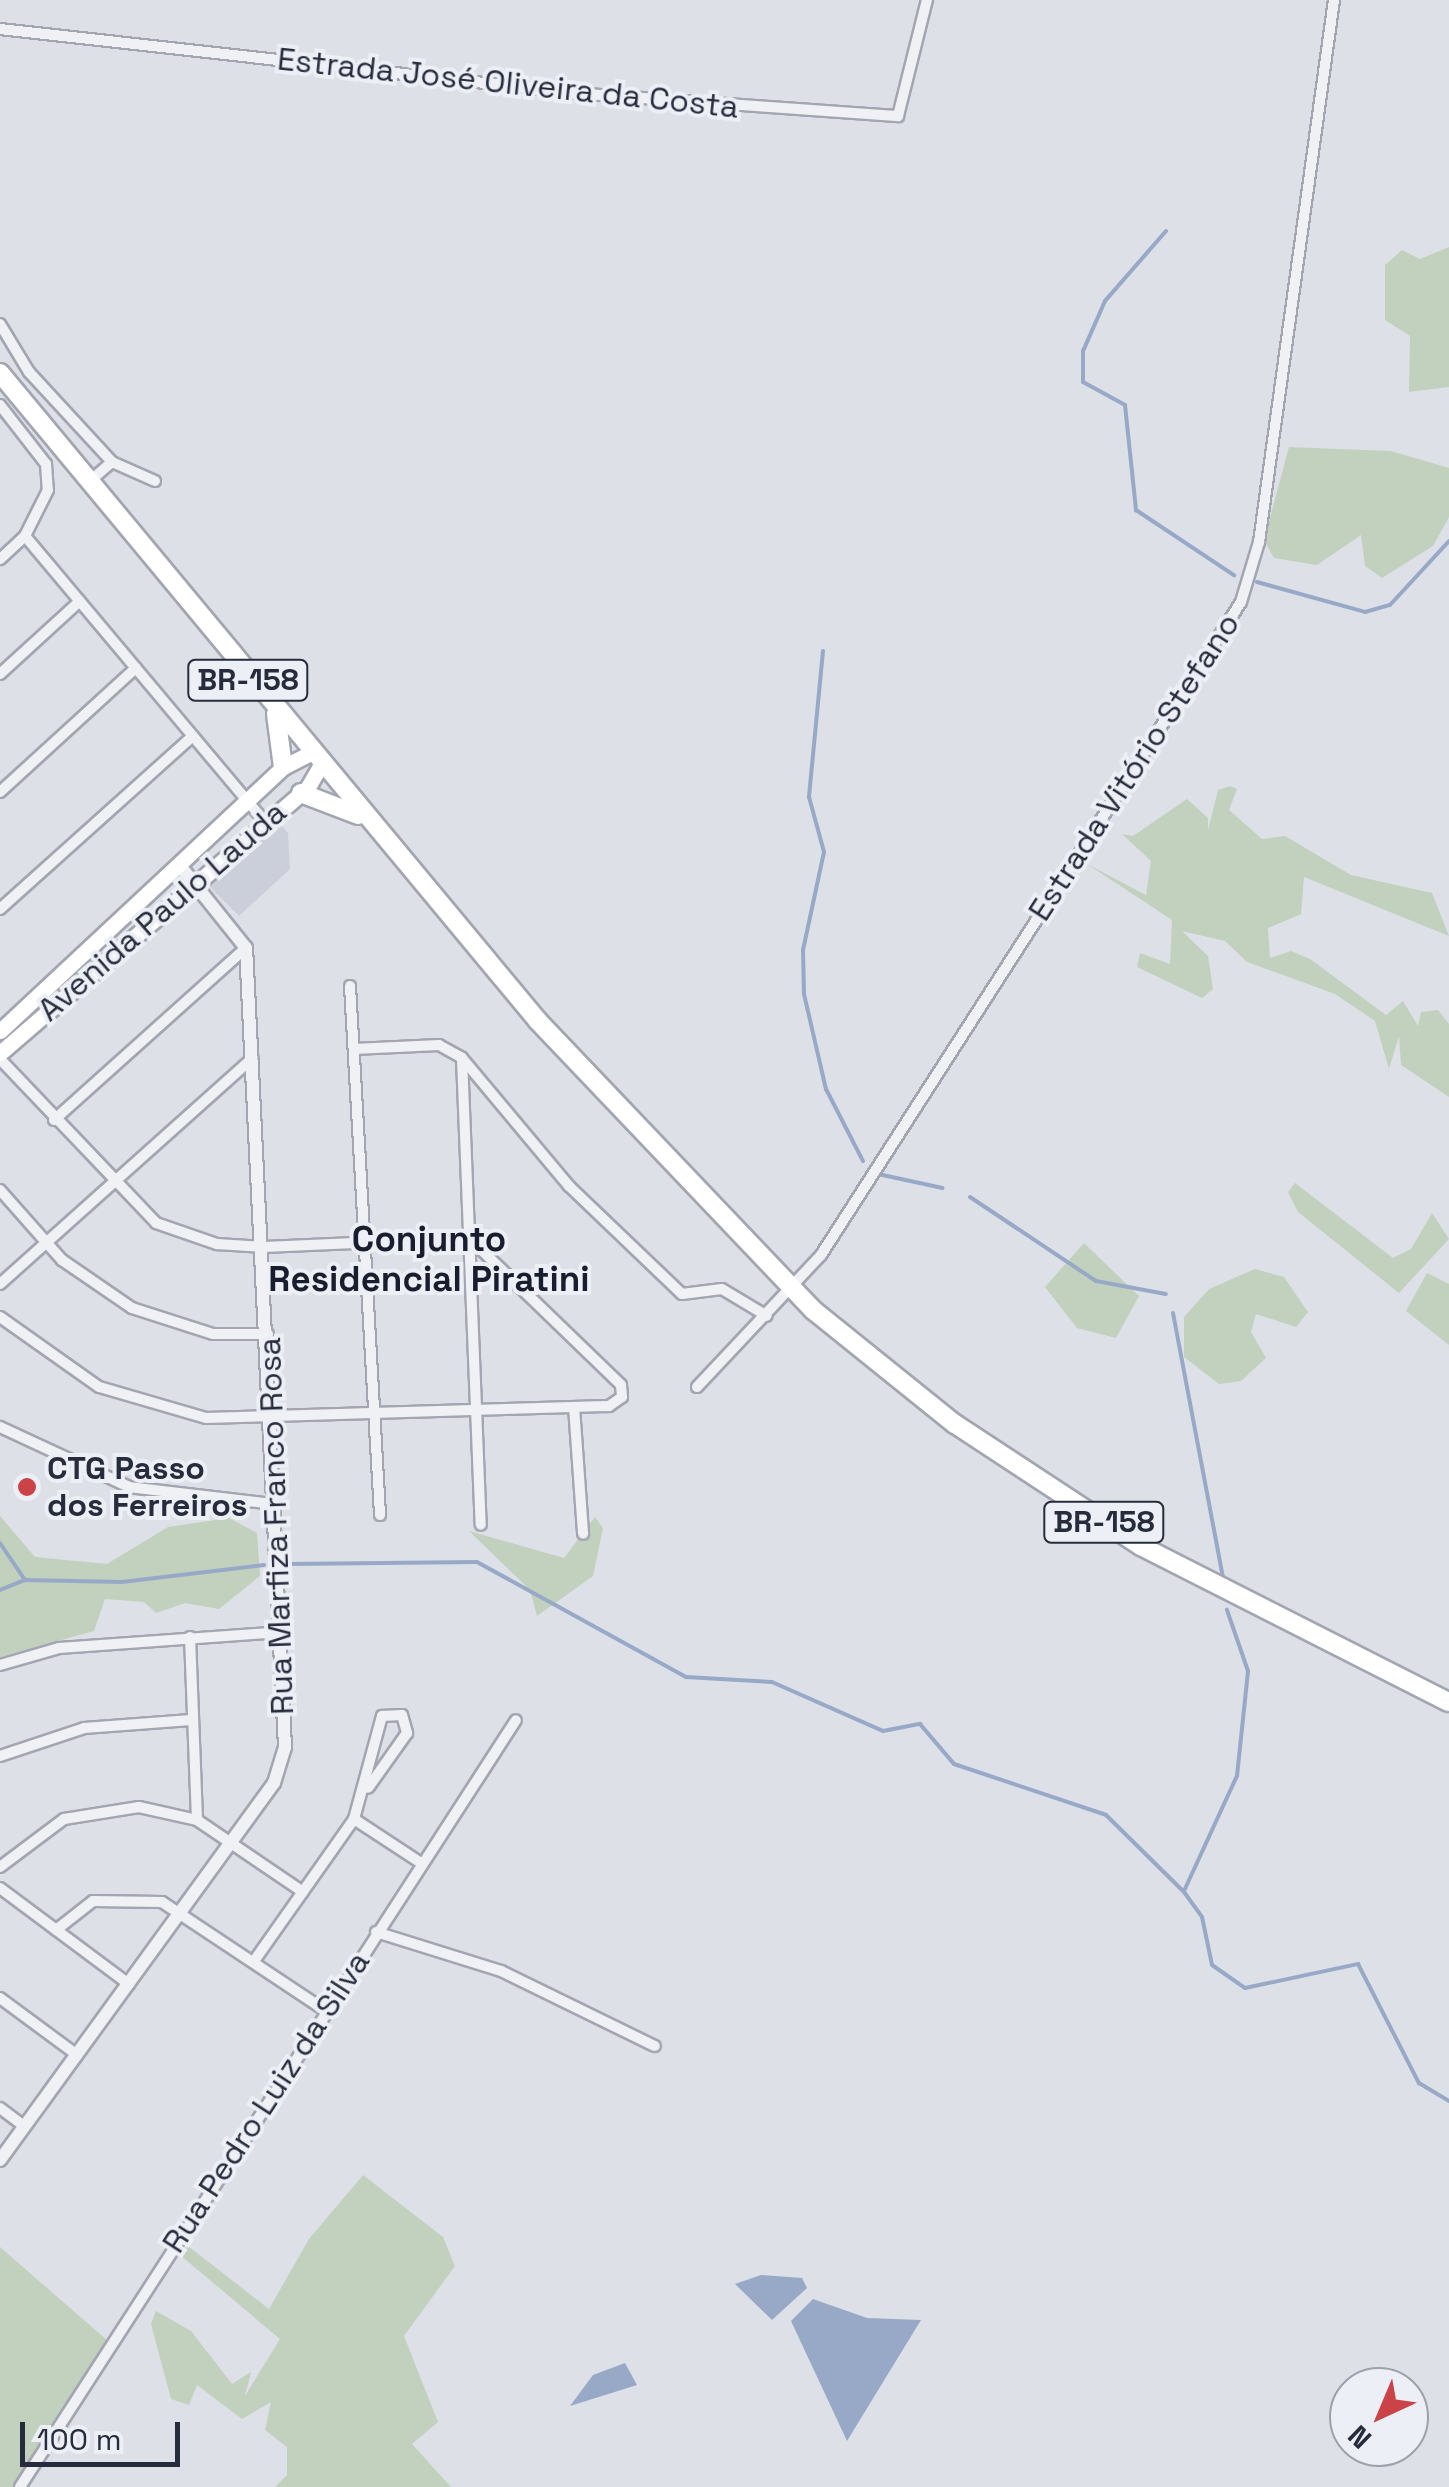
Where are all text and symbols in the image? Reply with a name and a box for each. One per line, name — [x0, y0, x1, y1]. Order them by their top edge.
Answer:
street label: Estrada José Oliveira da Costa — [275, 40, 741, 126]
street label: Estrada Vitório Stefano — [1020, 606, 1248, 928]
road number: BR-158 — [186, 655, 310, 705]
street label: Avenida Paulo Lauda — [30, 793, 294, 1029]
district label: Conjunto Residencial Piratini — [268, 1218, 590, 1300]
street label: Rua Marfiza Franco Rosa — [250, 1336, 302, 1716]
place label: CTG Passo dos Ferreiros — [47, 1450, 248, 1525]
marker: CTG Passo dos Ferreiros — [16, 1476, 38, 1498]
road number: BR-158 — [1042, 1497, 1166, 1547]
street label: Rua Pedro Luiz da Silva — [154, 1944, 378, 2260]
north arrow — [1329, 2367, 1429, 2467]
scale bar — [25, 2402, 185, 2464]
text: N — [1340, 2418, 1379, 2457]
text: 100 m — [37, 2420, 122, 2459]

